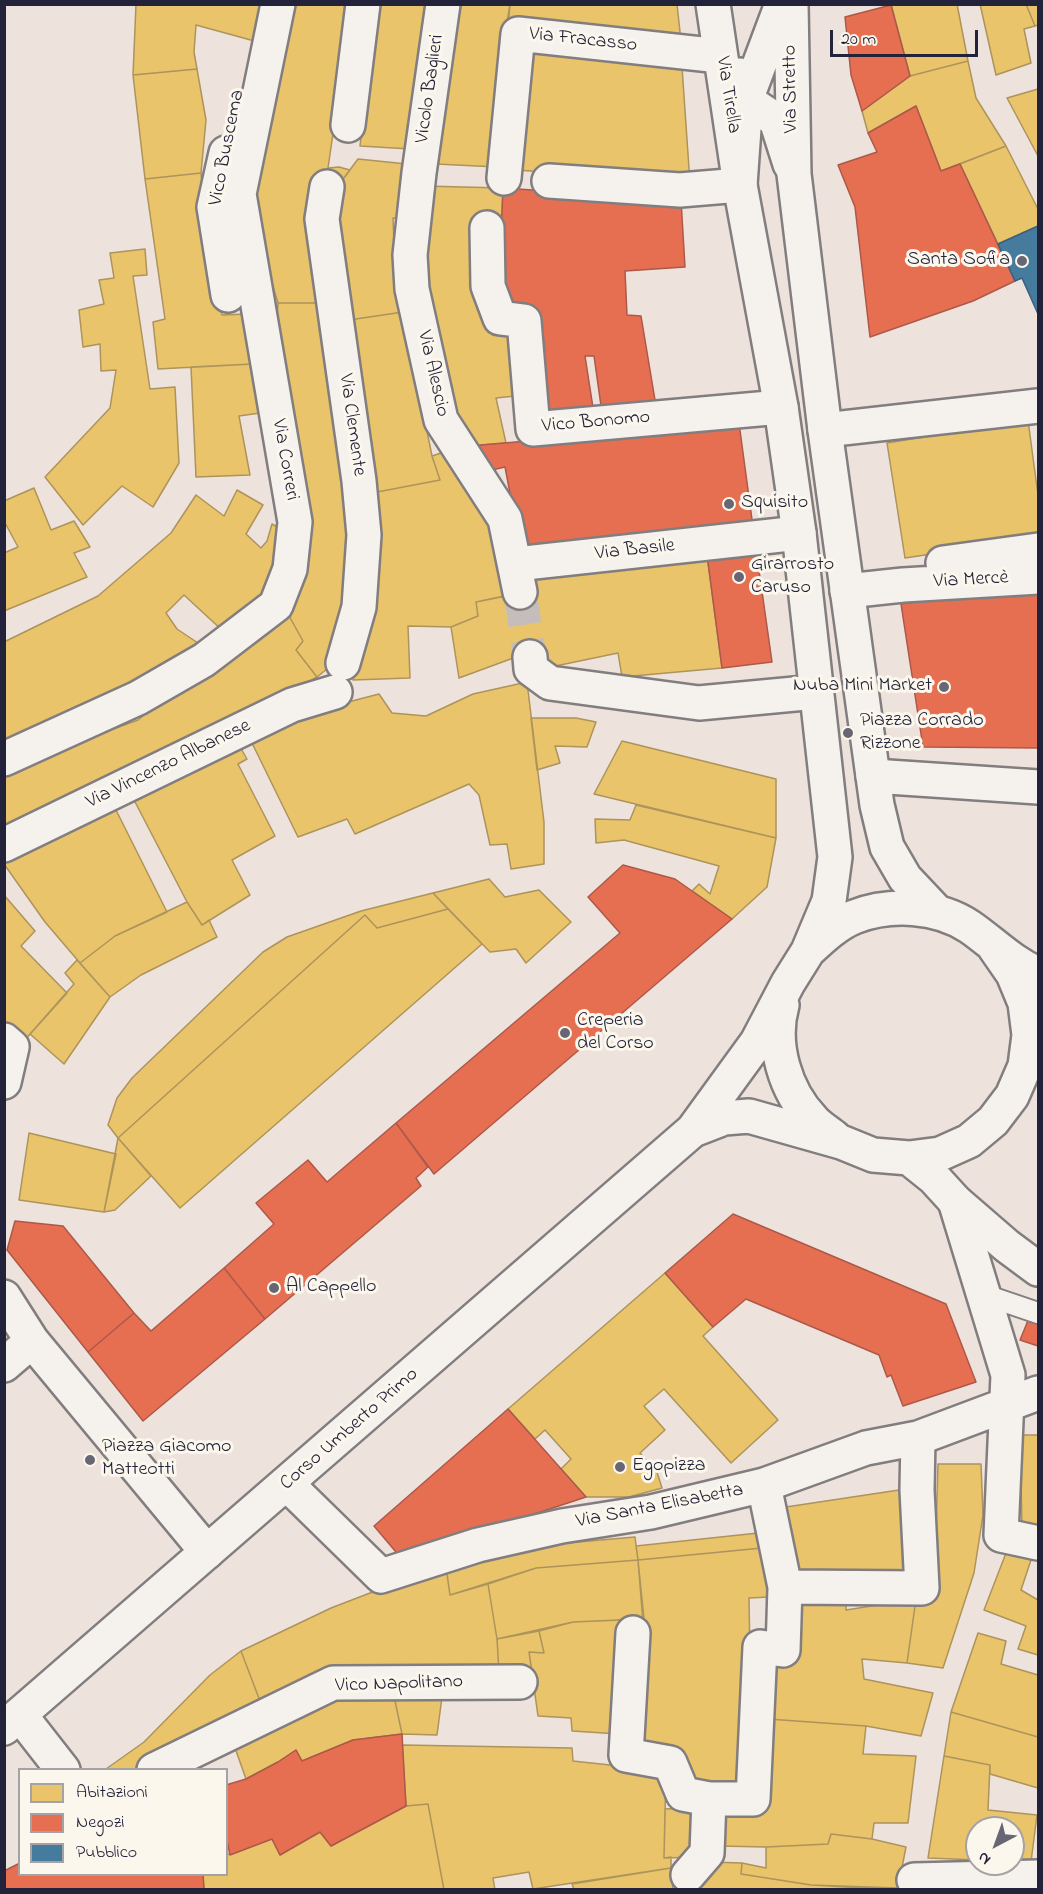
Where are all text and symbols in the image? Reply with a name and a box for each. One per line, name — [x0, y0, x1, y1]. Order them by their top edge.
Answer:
scale bar — [833, 18, 982, 56]
street label: Via Fracasso — [528, 23, 638, 59]
text: 20 m — [841, 27, 876, 53]
street label: Vicolo Baglieri — [411, 33, 451, 145]
street label: Via Stretto — [779, 45, 805, 133]
street label: Via Tirella — [709, 55, 745, 135]
street label: Vico Buscema — [205, 88, 251, 208]
place label: Santa Sofia — [907, 249, 1010, 273]
marker: Santa Sofia — [1015, 254, 1029, 268]
street label: Via Alescio — [410, 329, 454, 419]
street label: Via Clemente — [332, 372, 370, 478]
street label: Vico Bonomo — [541, 406, 651, 440]
street label: Via Correri — [265, 417, 303, 503]
place label: Squisito — [741, 492, 808, 516]
marker: Squisito — [722, 497, 736, 511]
street label: Via Basile — [594, 535, 676, 567]
place label: Girarrosto Caruso — [751, 554, 834, 601]
street label: Via Mercè — [933, 567, 1009, 595]
marker: Girarrosto Caruso — [732, 570, 746, 584]
place label: Nuba Mini Market — [793, 675, 932, 699]
marker: Nuba Mini Market — [937, 680, 951, 694]
place label: Piazza Corrado Rizzone — [860, 710, 984, 757]
street label: Via Vincenzo Albanese — [83, 715, 255, 815]
marker: Piazza Corrado Rizzone — [841, 726, 855, 740]
place label: Creperia del Corso — [577, 1010, 654, 1057]
marker: Creperia del Corso — [558, 1026, 572, 1040]
place label: Al Cappello — [286, 1276, 376, 1300]
marker: Al Cappello — [267, 1281, 281, 1295]
street label: Corso Umberto Primo — [276, 1363, 424, 1497]
place label: Piazza Giacomo Matteotti — [102, 1436, 231, 1483]
marker: Piazza Giacomo Matteotti — [83, 1453, 97, 1467]
place label: Egopizza — [632, 1455, 706, 1479]
marker: Egopizza — [613, 1460, 627, 1474]
street label: Via Santa Elisabetta — [574, 1479, 746, 1535]
street label: Vico Napolitano — [335, 1671, 463, 1699]
legend — [18, 1768, 228, 1876]
text: Abitazioni — [76, 1780, 148, 1806]
text: Negozi — [76, 1810, 124, 1836]
north arrow — [965, 1816, 1025, 1876]
text: Pubblico — [76, 1840, 137, 1866]
text: N — [973, 1845, 996, 1871]

